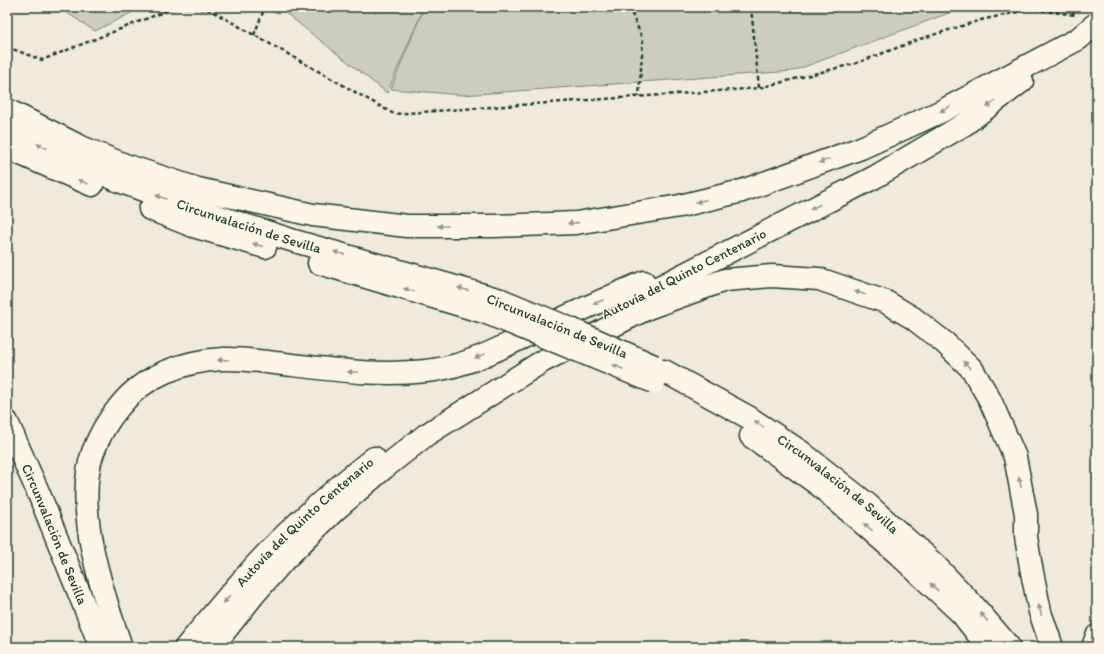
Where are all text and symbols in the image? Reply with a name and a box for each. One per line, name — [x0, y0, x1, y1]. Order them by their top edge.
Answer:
one-way arrow — [986, 100, 996, 108]
one-way arrow — [939, 106, 951, 112]
one-way arrow — [36, 143, 47, 149]
one-way arrow — [818, 159, 830, 165]
one-way arrow — [77, 178, 89, 184]
one-way arrow — [155, 194, 167, 200]
street label: Circunvalación de Sevilla — [174, 195, 324, 257]
one-way arrow — [695, 199, 707, 205]
one-way arrow — [809, 204, 821, 210]
one-way arrow — [567, 220, 579, 227]
one-way arrow — [436, 223, 449, 229]
street label: Autovía del Quinto Centenario — [599, 225, 769, 323]
one-way arrow — [252, 242, 264, 248]
one-way arrow — [332, 250, 344, 256]
one-way arrow — [457, 286, 470, 292]
one-way arrow — [403, 287, 415, 293]
street label: Circunvalación de Sevilla — [484, 290, 631, 362]
one-way arrow — [854, 290, 866, 296]
one-way arrow — [592, 299, 604, 305]
one-way arrow — [474, 354, 486, 360]
one-way arrow — [216, 357, 229, 363]
one-way arrow — [962, 360, 972, 369]
one-way arrow — [611, 363, 623, 369]
one-way arrow — [347, 368, 359, 375]
one-way arrow — [753, 420, 764, 428]
street label: Circunvalación de Sevilla — [774, 430, 903, 538]
street label: Autovía del Quinto Centenario — [232, 453, 377, 590]
street label: Circunvalación de Sevilla — [18, 461, 92, 608]
one-way arrow — [1016, 476, 1022, 488]
one-way arrow — [863, 523, 872, 532]
one-way arrow — [929, 583, 939, 592]
one-way arrow — [222, 594, 231, 604]
one-way arrow — [1037, 604, 1043, 616]
one-way arrow — [980, 613, 989, 622]

